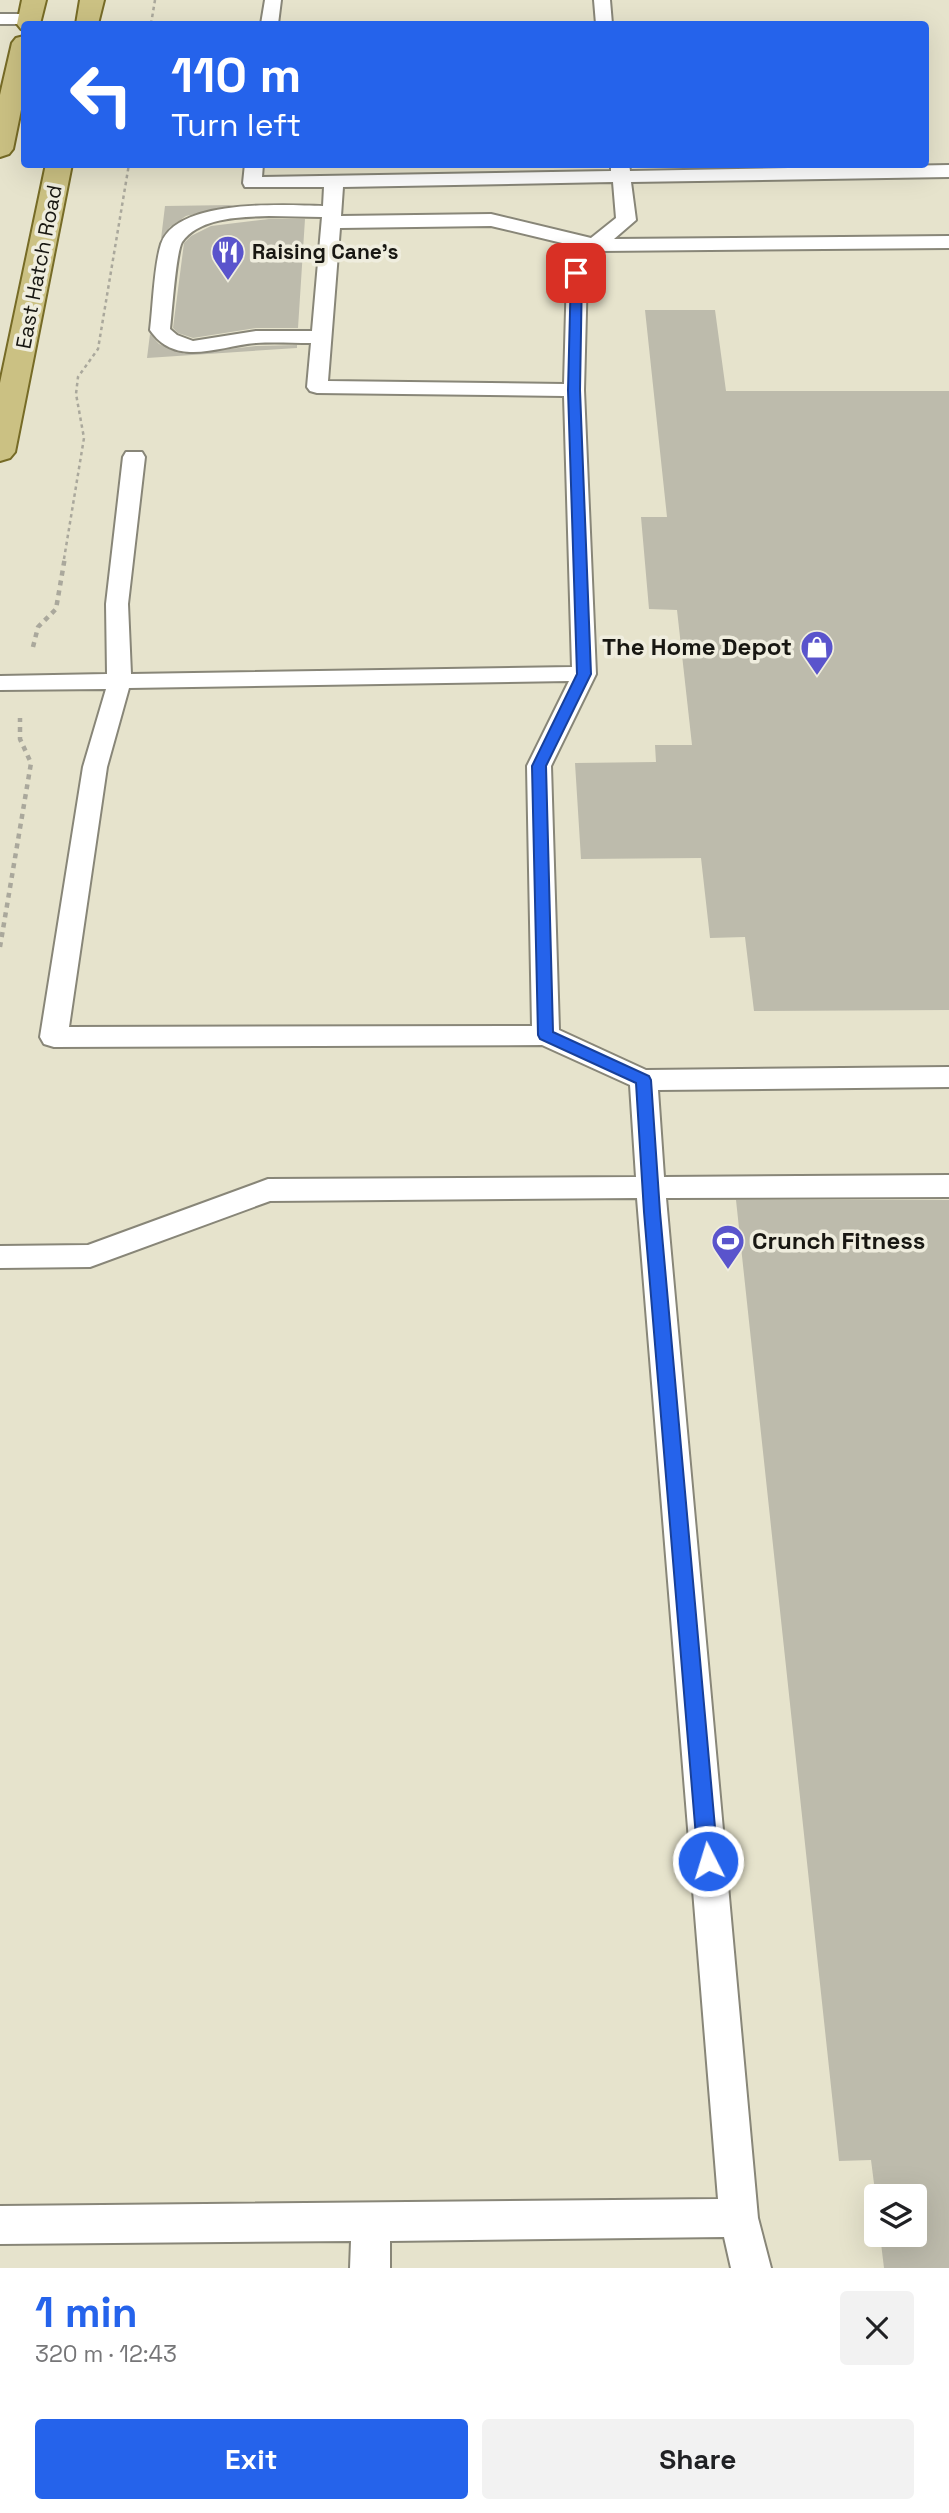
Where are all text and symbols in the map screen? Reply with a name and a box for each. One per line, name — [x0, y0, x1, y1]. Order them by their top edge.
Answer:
text: 110 m — [171, 44, 301, 106]
icon: left — [56, 49, 147, 140]
text: Turn left — [171, 105, 301, 145]
street label: East Hatch Road — [9, 183, 68, 351]
restaurant icon: Raising Cane's — [209, 233, 247, 282]
place label: Raising Cane's — [252, 238, 398, 265]
pin — [546, 243, 606, 303]
icon: arrive — [557, 254, 595, 292]
shop icon: The Home Depot — [798, 628, 836, 677]
place label: The Home Depot — [602, 631, 792, 662]
sports icon: Crunch Fitness — [709, 1222, 747, 1271]
place label: Crunch Fitness — [752, 1225, 925, 1256]
position arrow — [671, 1824, 745, 1898]
map controls — [864, 2184, 927, 2247]
button: layers — [864, 2184, 927, 2247]
text: 1 min — [35, 2286, 138, 2339]
button: close — [840, 2291, 914, 2365]
text: 320 m · 12:43 — [35, 2339, 177, 2369]
button: Exit — [35, 2419, 468, 2499]
button: Share — [482, 2419, 914, 2499]

